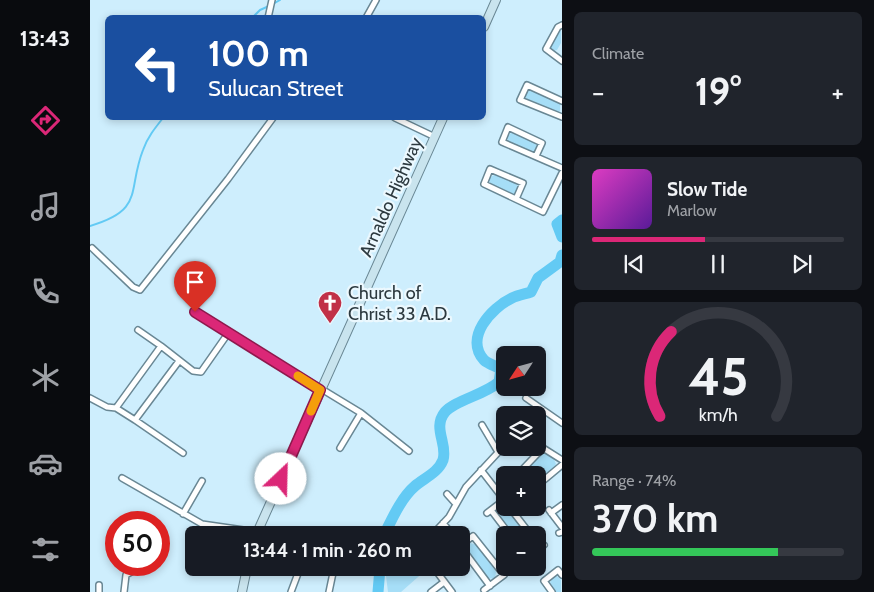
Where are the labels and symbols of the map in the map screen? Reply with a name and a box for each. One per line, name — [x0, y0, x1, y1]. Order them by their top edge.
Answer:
street label: Arnaldo Highway — [355, 134, 427, 260]
pin — [174, 261, 216, 312]
place label: Church of Christ 33 A.D. — [348, 282, 451, 325]
church icon: Church of Christ 33 A.D. — [317, 290, 343, 324]
north arrow — [496, 346, 546, 396]
position arrow — [254, 452, 306, 504]
speed limit sign: 50 — [105, 511, 170, 576]

